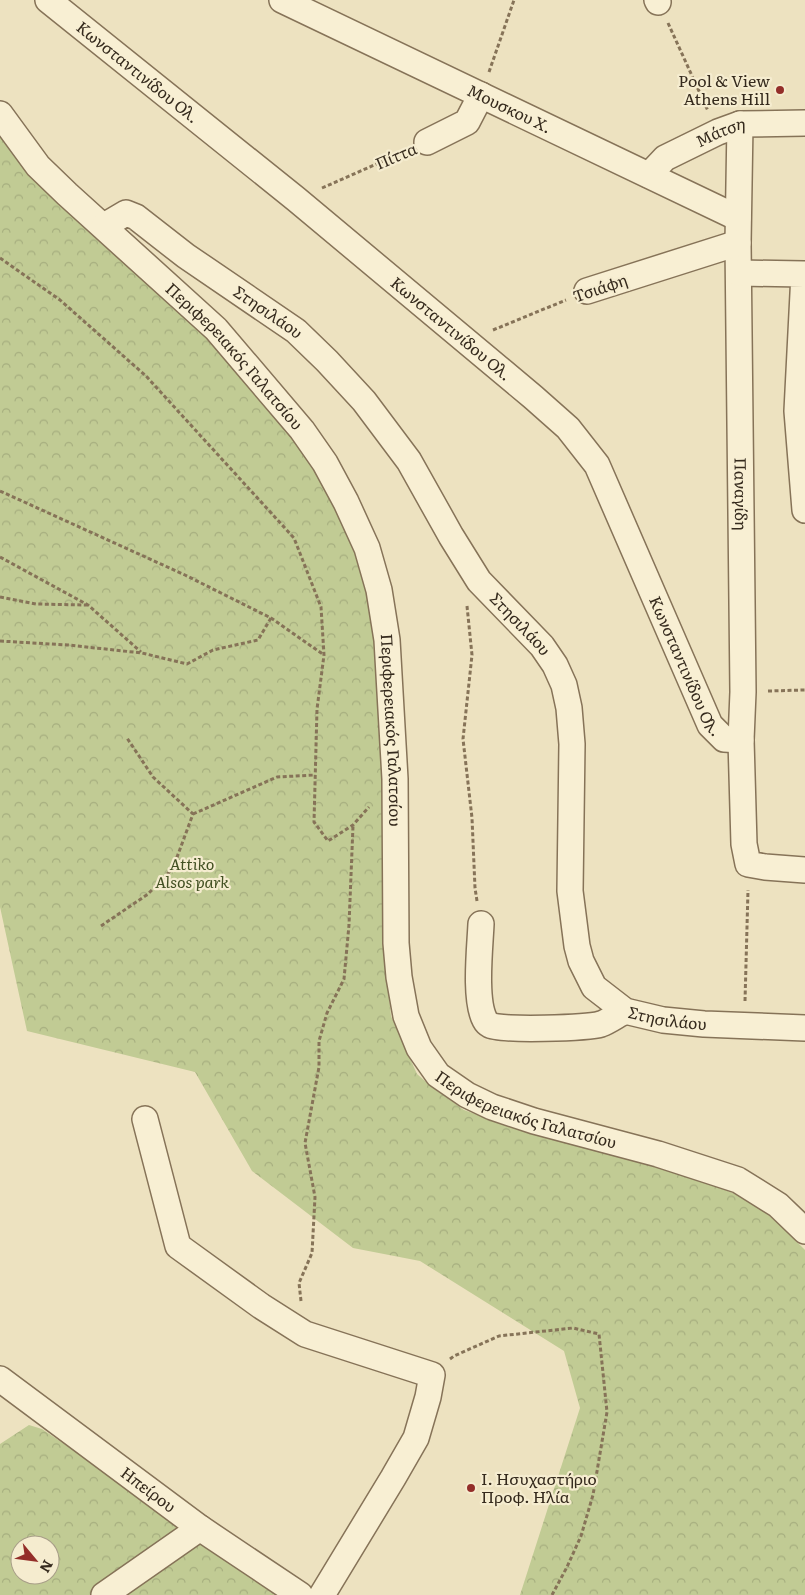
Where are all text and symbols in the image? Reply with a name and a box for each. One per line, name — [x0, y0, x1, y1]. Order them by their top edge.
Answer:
street label: Κωνσταντινίδου Ολ. — [72, 15, 205, 128]
place label: Pool & View Athens Hill — [678, 68, 770, 110]
street label: Μουσκου Χ. — [464, 77, 556, 138]
marker: Pool & View Athens Hill — [774, 84, 786, 96]
street label: Μάτση — [691, 111, 746, 152]
street label: Πίττα — [371, 136, 420, 175]
street label: Τσιάφη — [569, 267, 630, 308]
street label: Κωνσταντινίδου Ολ. — [386, 270, 517, 385]
street label: Περιφερειακός Γαλατσίου — [161, 276, 309, 434]
street label: Στησιλάου — [229, 279, 309, 343]
street label: Παναγίδη — [729, 457, 754, 531]
street label: Στησιλάου — [485, 586, 558, 659]
street label: Κωνσταντινίδου Ολ. — [644, 592, 727, 741]
street label: Περιφερειακός Γαλατσίου — [376, 633, 408, 827]
park label: Attiko Alsos park — [155, 851, 229, 893]
street label: Στησιλάου — [626, 999, 708, 1035]
street label: Περιφερειακός Γαλατσίου — [431, 1064, 619, 1153]
street label: Ηπείρου — [116, 1460, 182, 1517]
place label: Ι. Ησυχαστήριο Προφ. Ηλία — [481, 1466, 597, 1508]
marker: Ι. Ησυχαστήριο Προφ. Ηλία — [465, 1482, 477, 1494]
north arrow — [10, 1535, 60, 1585]
text: N — [36, 1557, 59, 1577]

